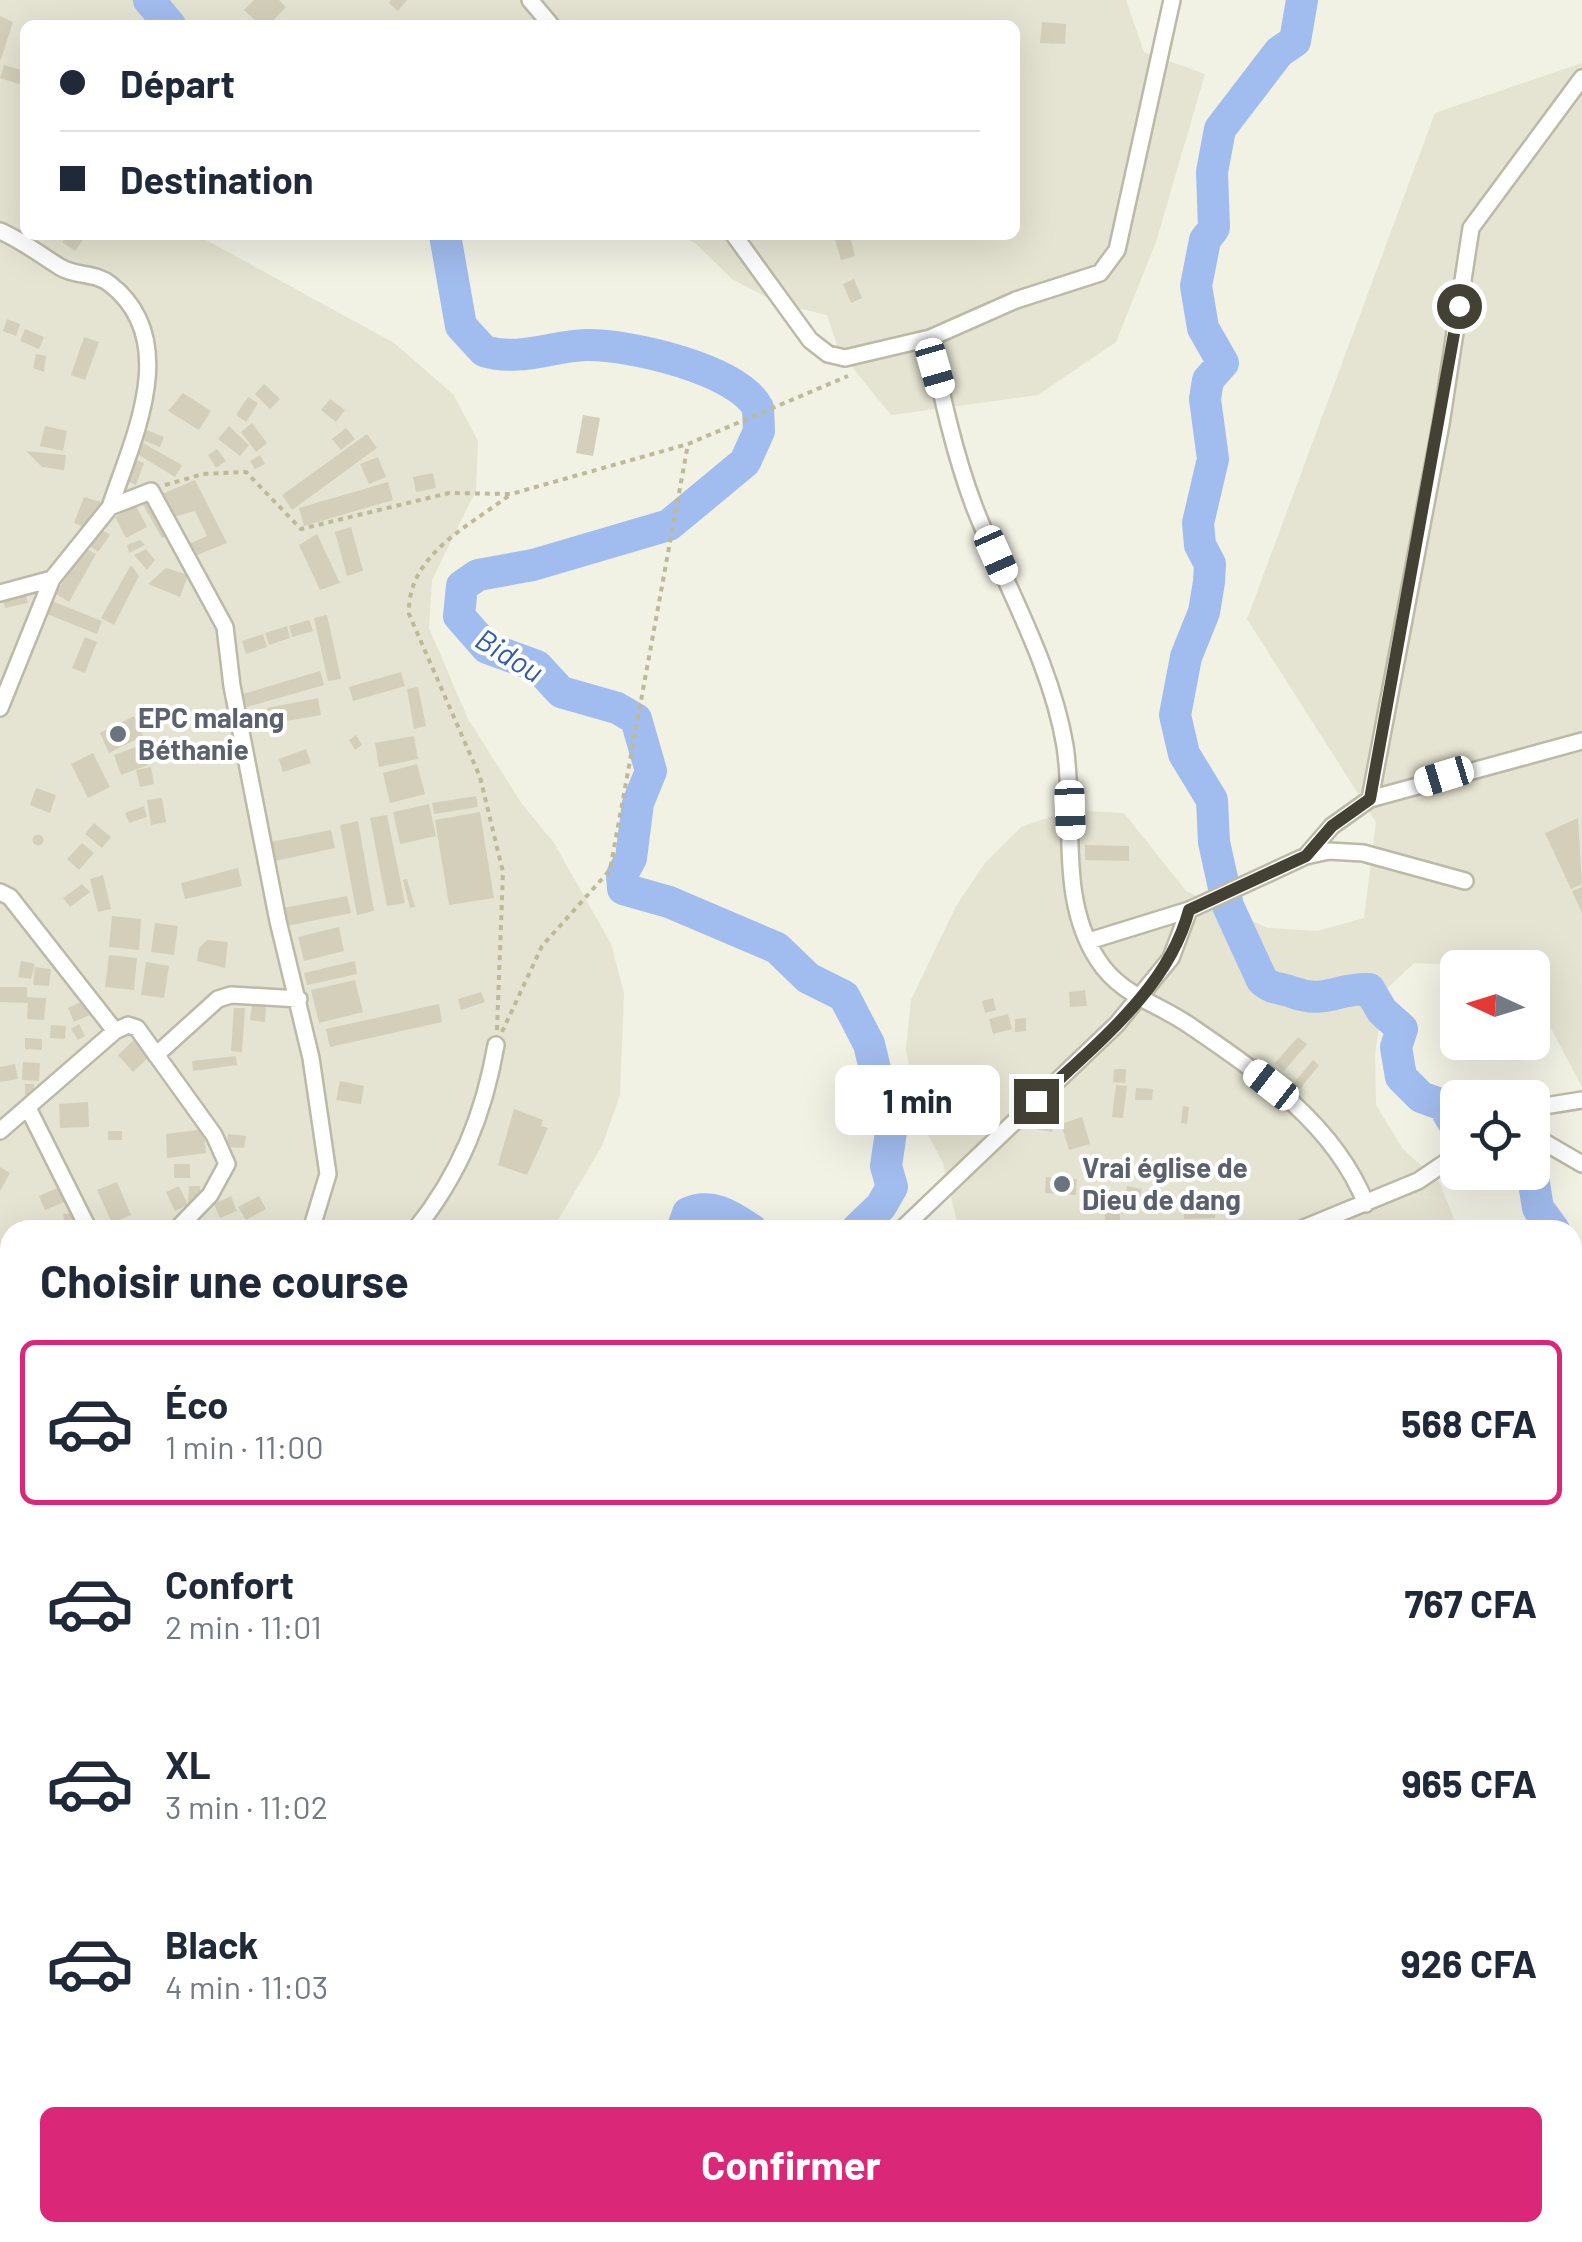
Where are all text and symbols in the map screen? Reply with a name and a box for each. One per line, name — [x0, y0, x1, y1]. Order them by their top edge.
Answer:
text: Départ — [120, 60, 235, 106]
text: Destination — [120, 156, 314, 202]
route start — [1437, 284, 1482, 329]
car — [912, 335, 958, 401]
car — [970, 521, 1022, 589]
water label: Bidou — [470, 620, 551, 689]
place label: EPC malang Béthanie — [138, 700, 284, 766]
marker: EPC malang Béthanie — [107, 723, 129, 745]
car — [1411, 753, 1477, 799]
car — [1054, 779, 1086, 841]
north arrow — [1440, 950, 1550, 1060]
map controls — [1440, 950, 1550, 1190]
car — [1238, 1055, 1304, 1115]
callout: 1 min — [836, 1066, 1001, 1136]
route end — [1014, 1079, 1059, 1124]
button: locate — [1440, 1080, 1550, 1190]
text: 1 min — [882, 1081, 953, 1119]
place label: Vrai église de Dieu de dang — [1082, 1150, 1248, 1216]
marker: Vrai église de Dieu de dang — [1051, 1173, 1073, 1195]
text: Choisir une course — [40, 1253, 409, 1307]
icon: car — [45, 1378, 135, 1468]
text: Éco — [165, 1381, 229, 1427]
text: 568 CFA — [1401, 1400, 1537, 1446]
text: 1 min · 11:00 — [165, 1427, 324, 1465]
icon: car — [45, 1558, 135, 1648]
text: Confort — [165, 1561, 294, 1607]
text: 767 CFA — [1404, 1580, 1537, 1626]
text: 2 min · 11:01 — [165, 1607, 322, 1645]
icon: car — [45, 1738, 135, 1828]
text: XL — [165, 1741, 211, 1787]
text: 965 CFA — [1401, 1760, 1537, 1806]
text: 3 min · 11:02 — [165, 1787, 328, 1825]
icon: car — [45, 1918, 135, 2008]
text: Black — [165, 1921, 259, 1967]
text: 926 CFA — [1401, 1940, 1537, 1986]
text: 4 min · 11:03 — [165, 1967, 328, 2005]
button: Confirmer — [40, 2107, 1542, 2222]

